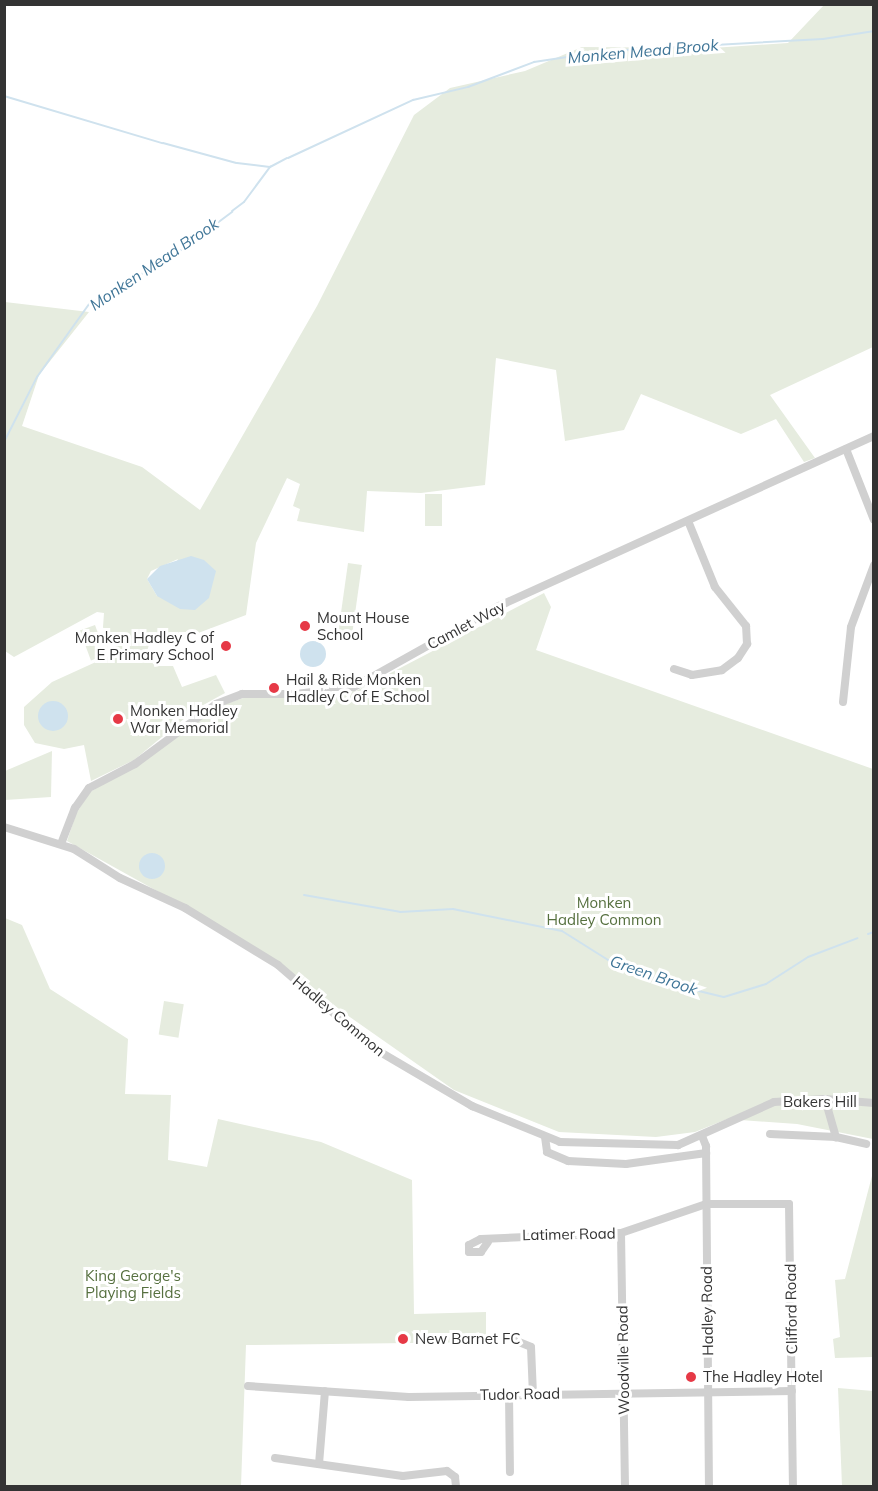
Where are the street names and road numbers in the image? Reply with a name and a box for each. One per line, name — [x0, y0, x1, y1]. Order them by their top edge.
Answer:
street label: Camlet Way — [424, 597, 508, 653]
street label: Hadley Common — [289, 972, 389, 1060]
street label: Bakers Hill — [783, 1093, 857, 1111]
street label: Latimer Road — [522, 1224, 616, 1244]
street label: Clifford Road — [781, 1264, 801, 1354]
street label: Hadley Road — [697, 1266, 717, 1356]
street label: Woodville Road — [613, 1305, 633, 1415]
street label: Tudor Road — [480, 1384, 560, 1404]

